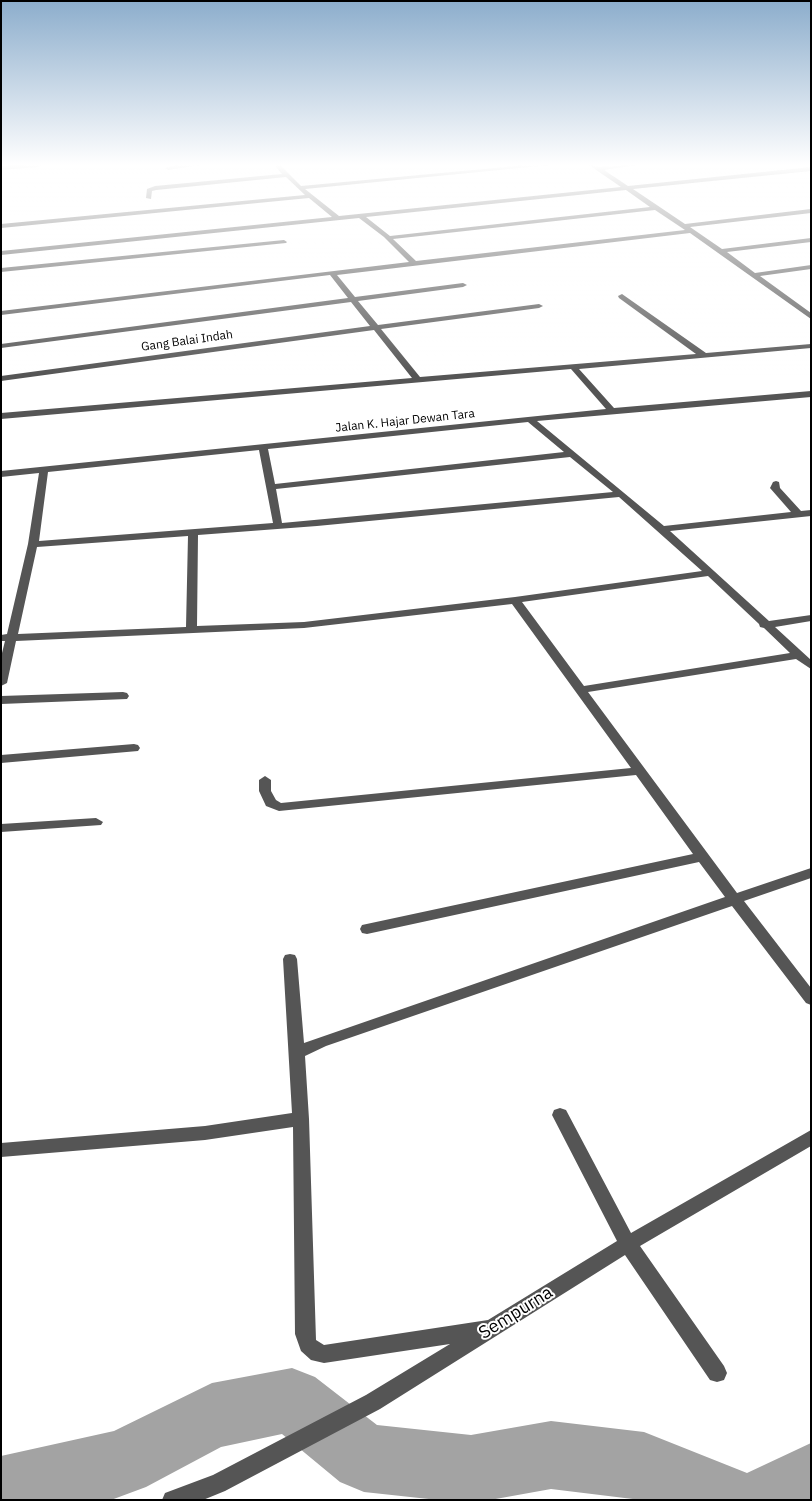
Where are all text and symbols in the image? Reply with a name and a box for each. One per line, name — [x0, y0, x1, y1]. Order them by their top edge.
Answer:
street label: Gang Balai Indah — [140, 327, 234, 355]
street label: Jalan K. Hajar Dewan Tara — [335, 407, 475, 435]
street label: Sempurna — [475, 1282, 557, 1344]

